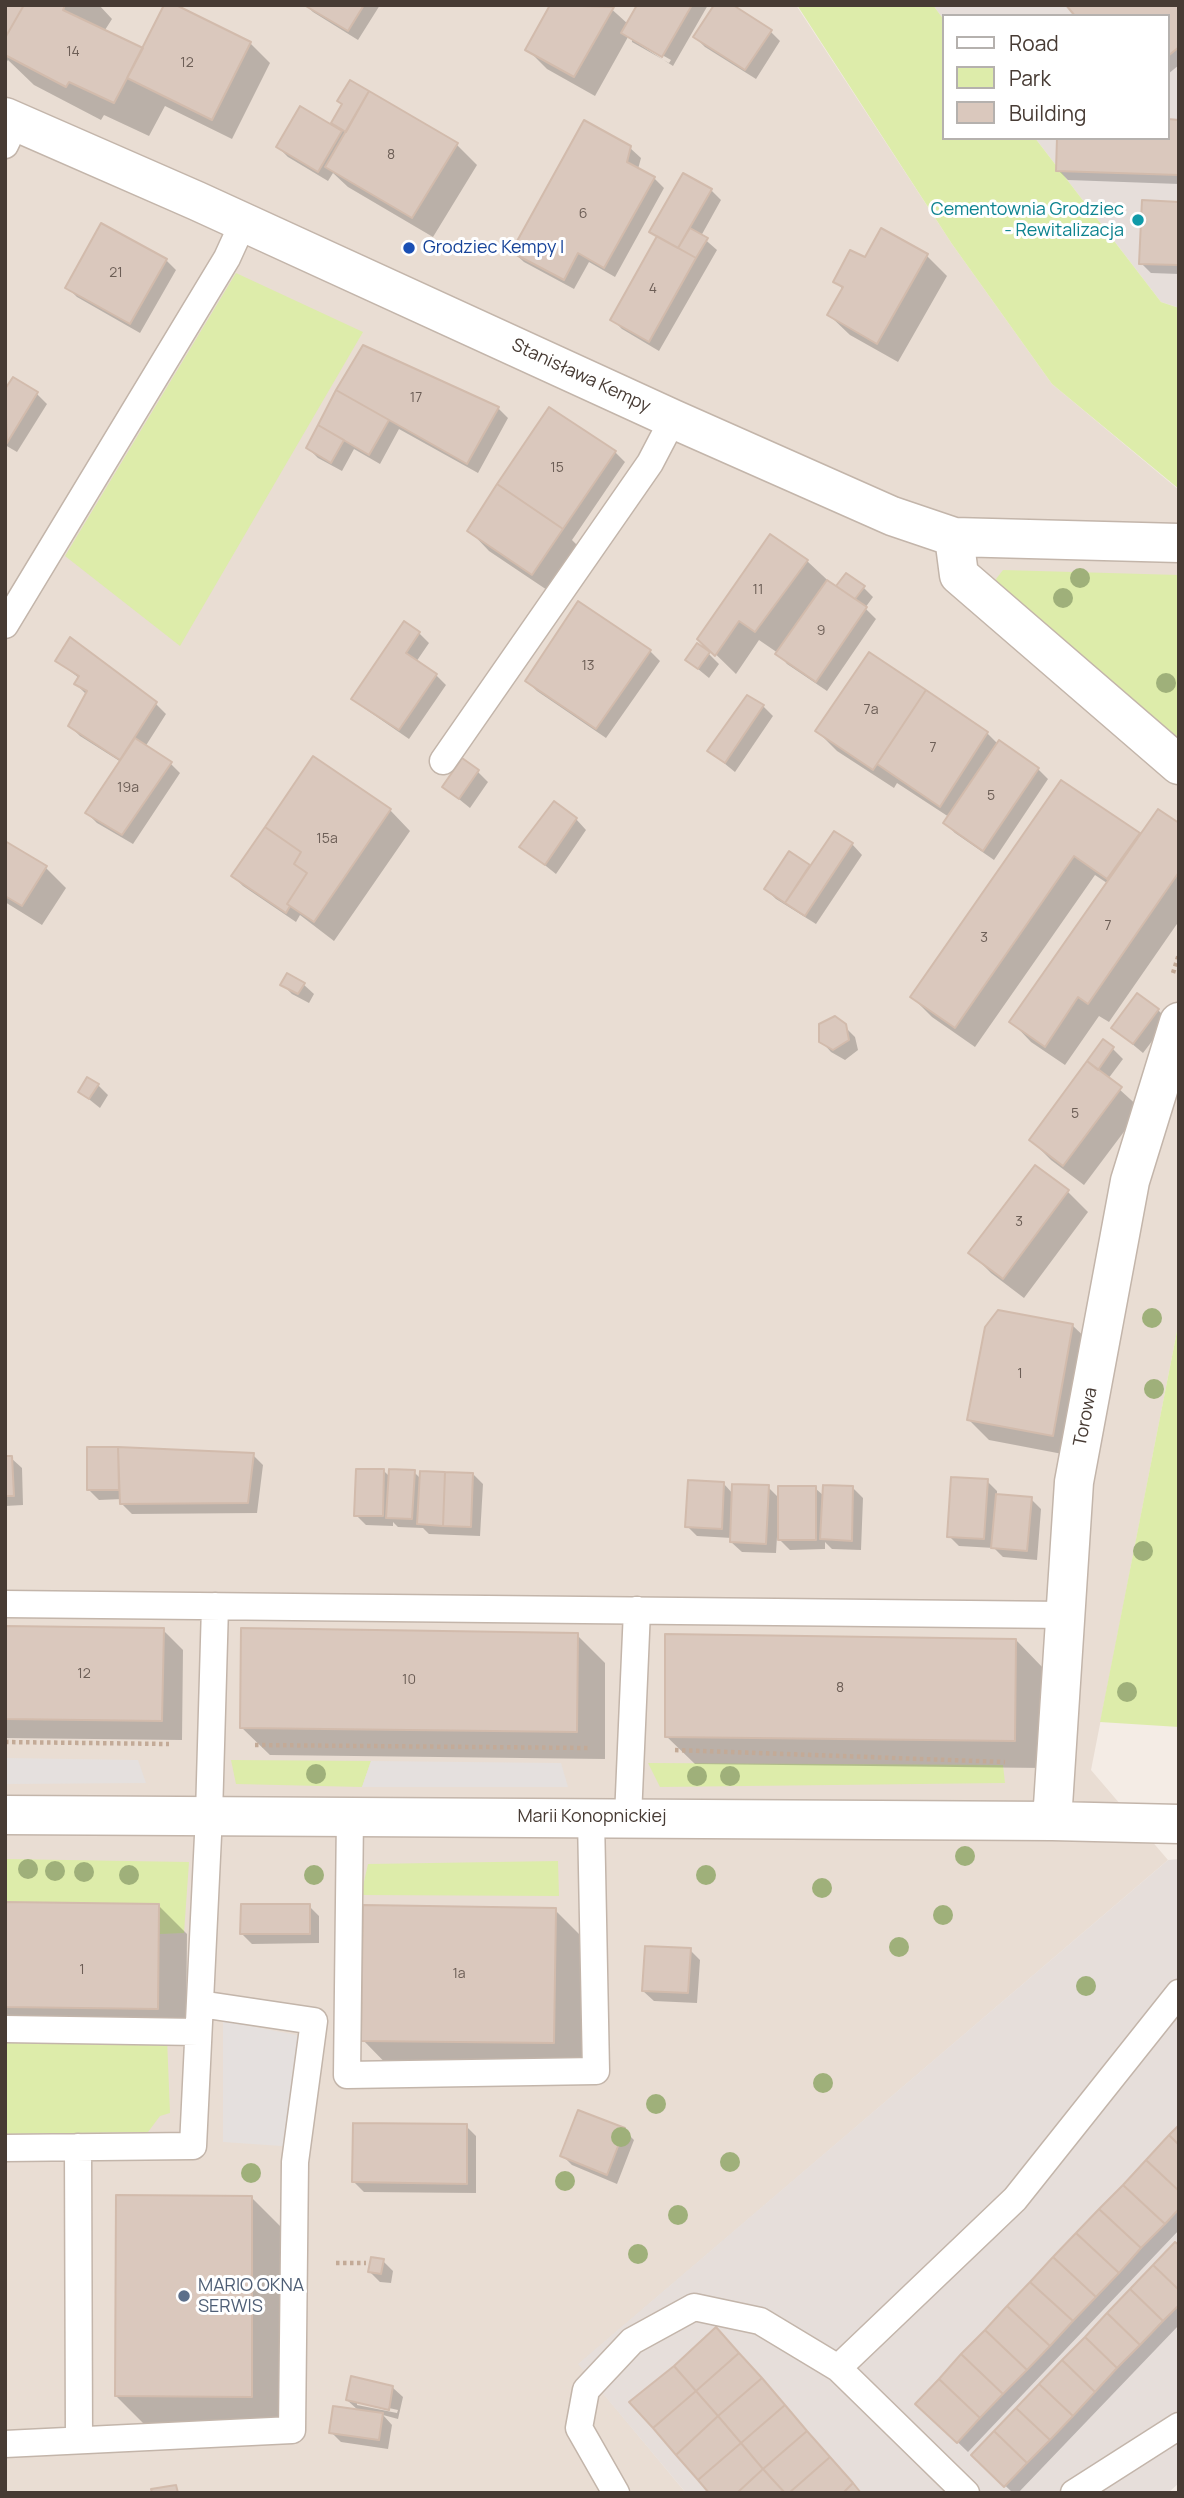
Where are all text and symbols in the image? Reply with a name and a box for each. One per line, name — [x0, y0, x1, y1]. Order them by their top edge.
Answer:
legend — [942, 14, 1170, 140]
text: Road — [1009, 29, 1059, 57]
house number: 14 — [66, 44, 80, 60]
house number: 12 — [180, 55, 194, 71]
text: Park — [1009, 64, 1051, 92]
text: Building — [1009, 99, 1086, 127]
house number: 8 — [387, 147, 395, 163]
place label: Cementownia Grodziec - Rewitalizacja — [931, 199, 1124, 242]
house number: 6 — [579, 206, 587, 222]
marker: Cementownia Grodziec - Rewitalizacja — [1130, 212, 1146, 228]
place label: Grodziec Kempy I — [423, 237, 564, 259]
marker: Grodziec Kempy I — [401, 240, 417, 256]
house number: 21 — [109, 265, 123, 281]
house number: 4 — [649, 281, 657, 297]
street label: Stanisława Kempy — [508, 334, 654, 418]
house number: 17 — [410, 390, 422, 406]
house number: 15 — [550, 460, 564, 476]
house number: 11 — [753, 582, 763, 598]
house number: 9 — [817, 623, 825, 639]
house number: 13 — [581, 658, 595, 674]
house number: 7a — [864, 702, 878, 718]
house number: 7 — [929, 740, 937, 756]
house number: 19a — [117, 780, 139, 796]
house number: 5 — [987, 788, 995, 804]
house number: 15a — [316, 831, 338, 847]
house number: 7 — [1104, 918, 1112, 934]
house number: 3 — [980, 930, 988, 946]
house number: 5 — [1071, 1106, 1079, 1122]
house number: 3 — [1015, 1214, 1023, 1230]
house number: 1 — [1017, 1366, 1023, 1382]
street label: Torowa — [1070, 1386, 1102, 1448]
house number: 12 — [77, 1666, 91, 1682]
house number: 10 — [402, 1672, 416, 1688]
house number: 8 — [836, 1680, 844, 1696]
street label: Marii Konopnickiej — [517, 1806, 667, 1828]
house number: 1 — [79, 1962, 85, 1978]
house number: 1a — [452, 1966, 466, 1982]
place label: MARIO OKNA SERWIS — [198, 2275, 304, 2318]
marker: MARIO OKNA SERWIS — [176, 2288, 192, 2304]

